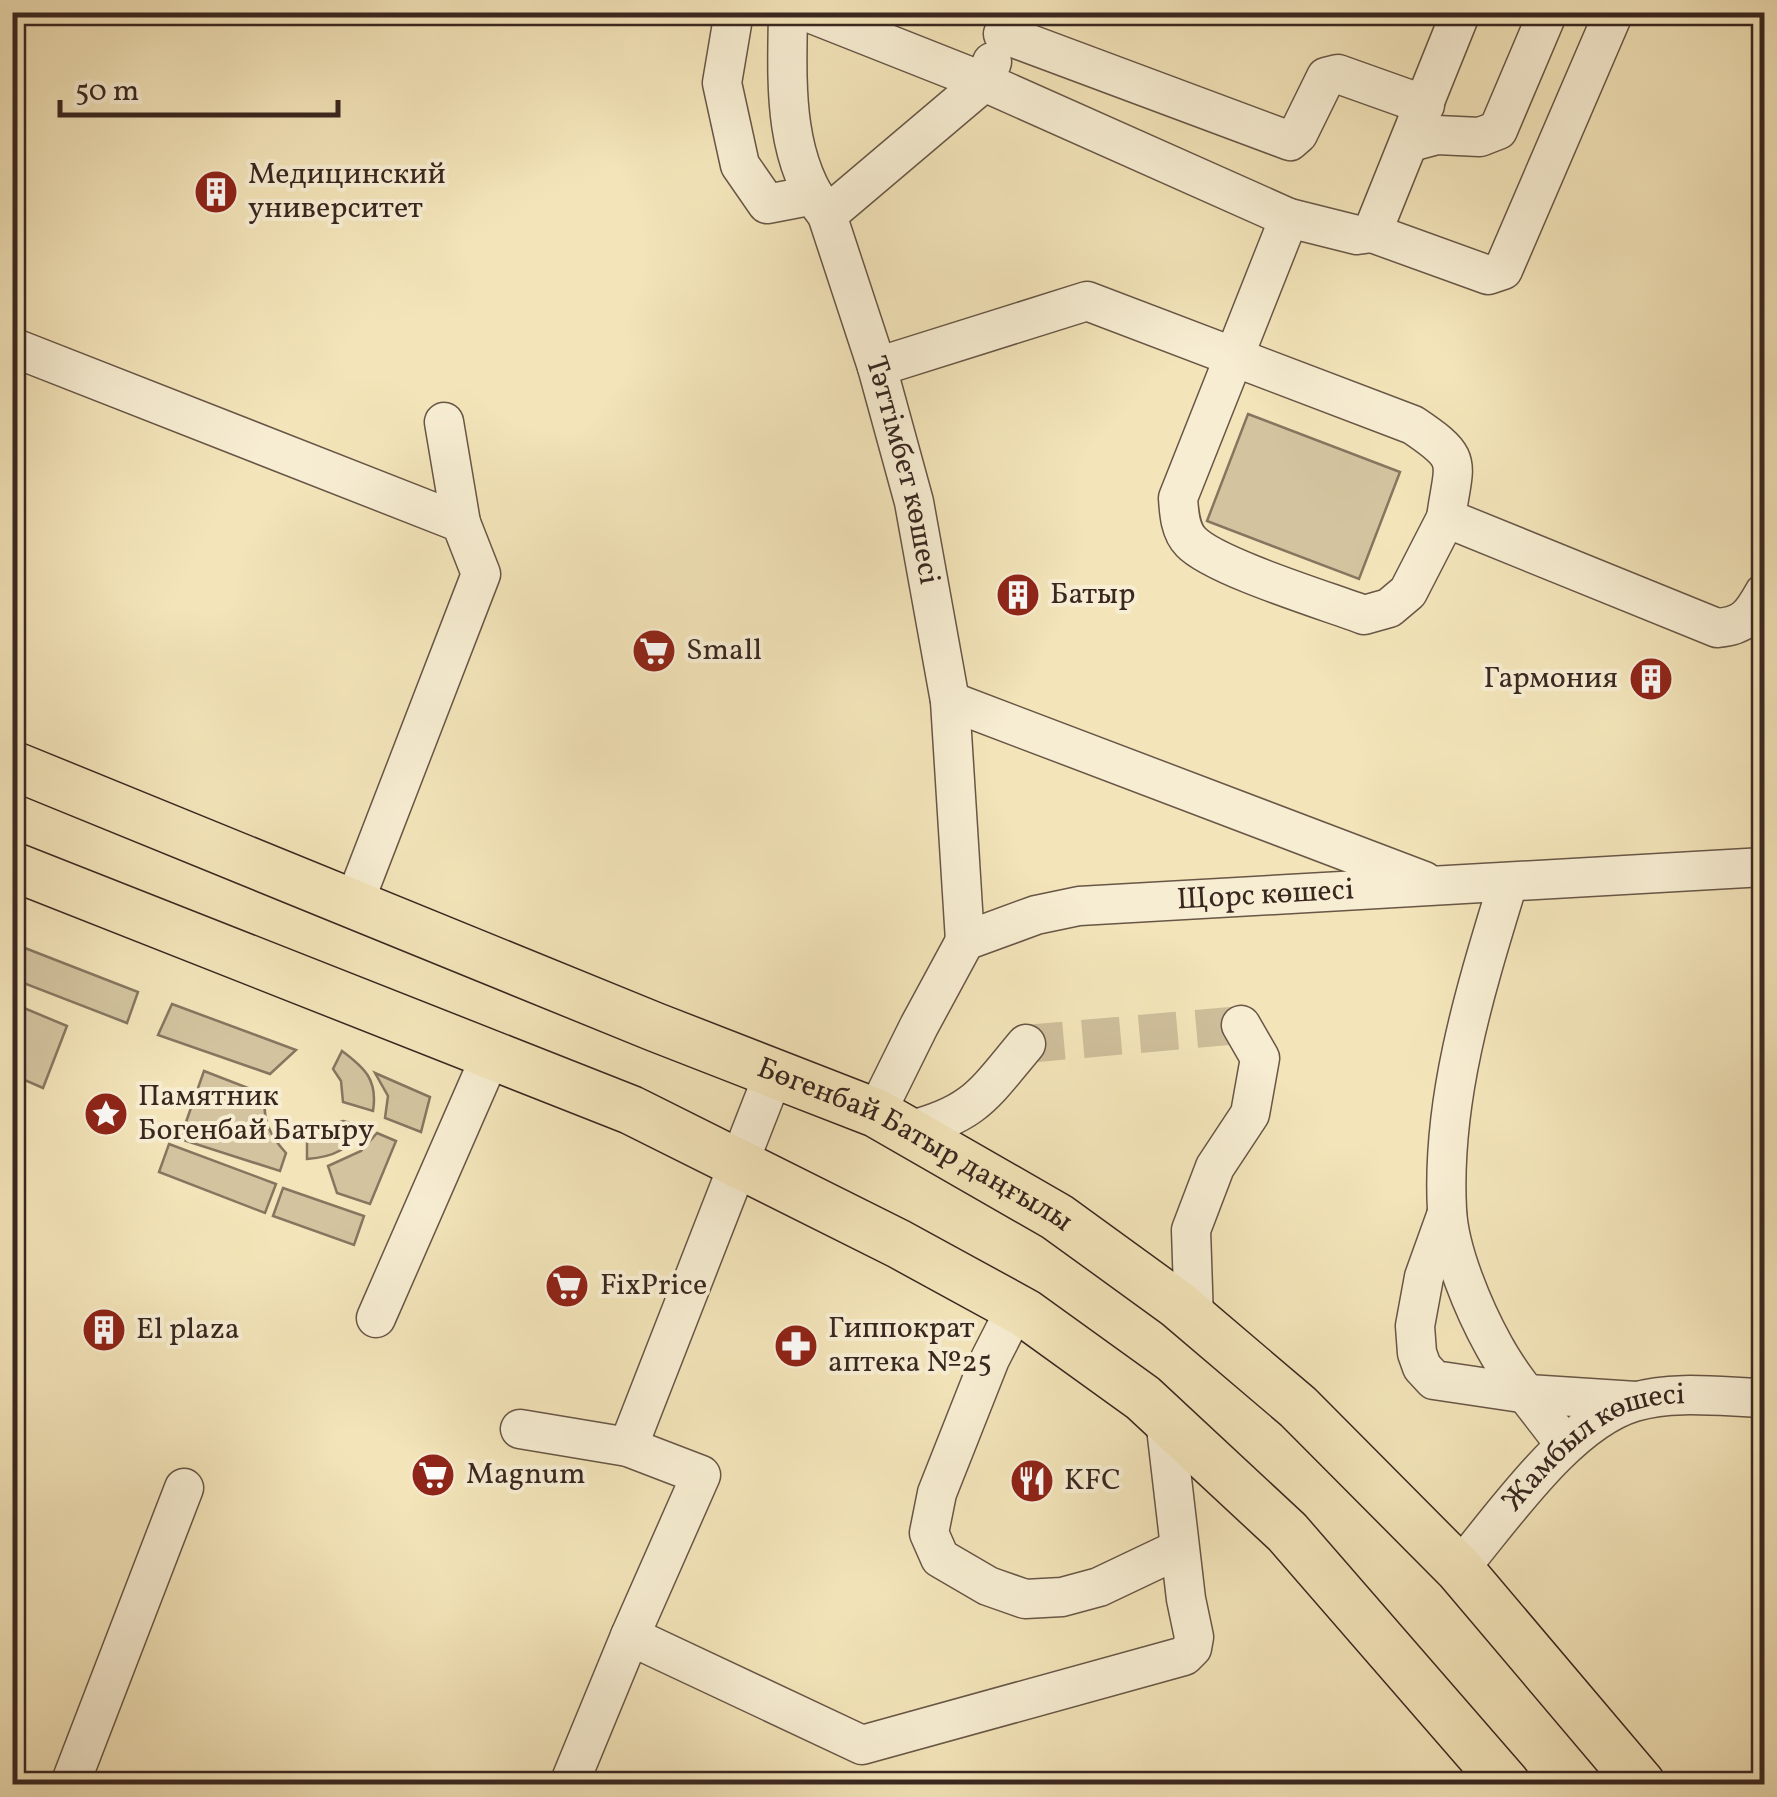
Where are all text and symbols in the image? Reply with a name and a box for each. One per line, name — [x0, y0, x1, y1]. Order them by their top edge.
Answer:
scale bar — [60, 55, 338, 117]
text: 50 m — [75, 71, 139, 113]
place label: Медицинский университет — [248, 154, 446, 230]
building icon: Медицинский университет — [193, 169, 239, 215]
street label: Тәттімбет көшесі — [854, 351, 950, 588]
building icon: Батыр — [995, 572, 1041, 618]
place label: Батыр — [1050, 574, 1135, 616]
supermarket icon: Small — [631, 628, 677, 674]
place label: Small — [686, 630, 762, 672]
building icon: Гармония — [1628, 656, 1674, 702]
place label: Гармония — [1484, 658, 1618, 700]
street label: Щорс көшесі — [1176, 869, 1355, 921]
street label: Бөгенбай Батыр даңғылы — [751, 1048, 1081, 1243]
place label: Памятник Богенбай Батыру — [138, 1076, 374, 1152]
place icon: Памятник Богенбай Батыру — [83, 1091, 129, 1137]
supermarket icon: FixPrice — [544, 1263, 590, 1309]
place label: FixPrice — [600, 1265, 707, 1307]
building icon: El plaza — [81, 1307, 127, 1353]
place label: Гиппократ аптека №25 — [828, 1308, 992, 1384]
place label: El plaza — [136, 1309, 240, 1351]
pharmacy icon: Гиппократ аптека №25 — [773, 1323, 819, 1369]
street label: Жамбыл көшесі — [1493, 1374, 1686, 1521]
supermarket icon: Magnum — [410, 1452, 456, 1498]
place label: Magnum — [466, 1454, 586, 1496]
restaurant icon: KFC — [1009, 1458, 1055, 1504]
place label: KFC — [1064, 1460, 1121, 1502]

